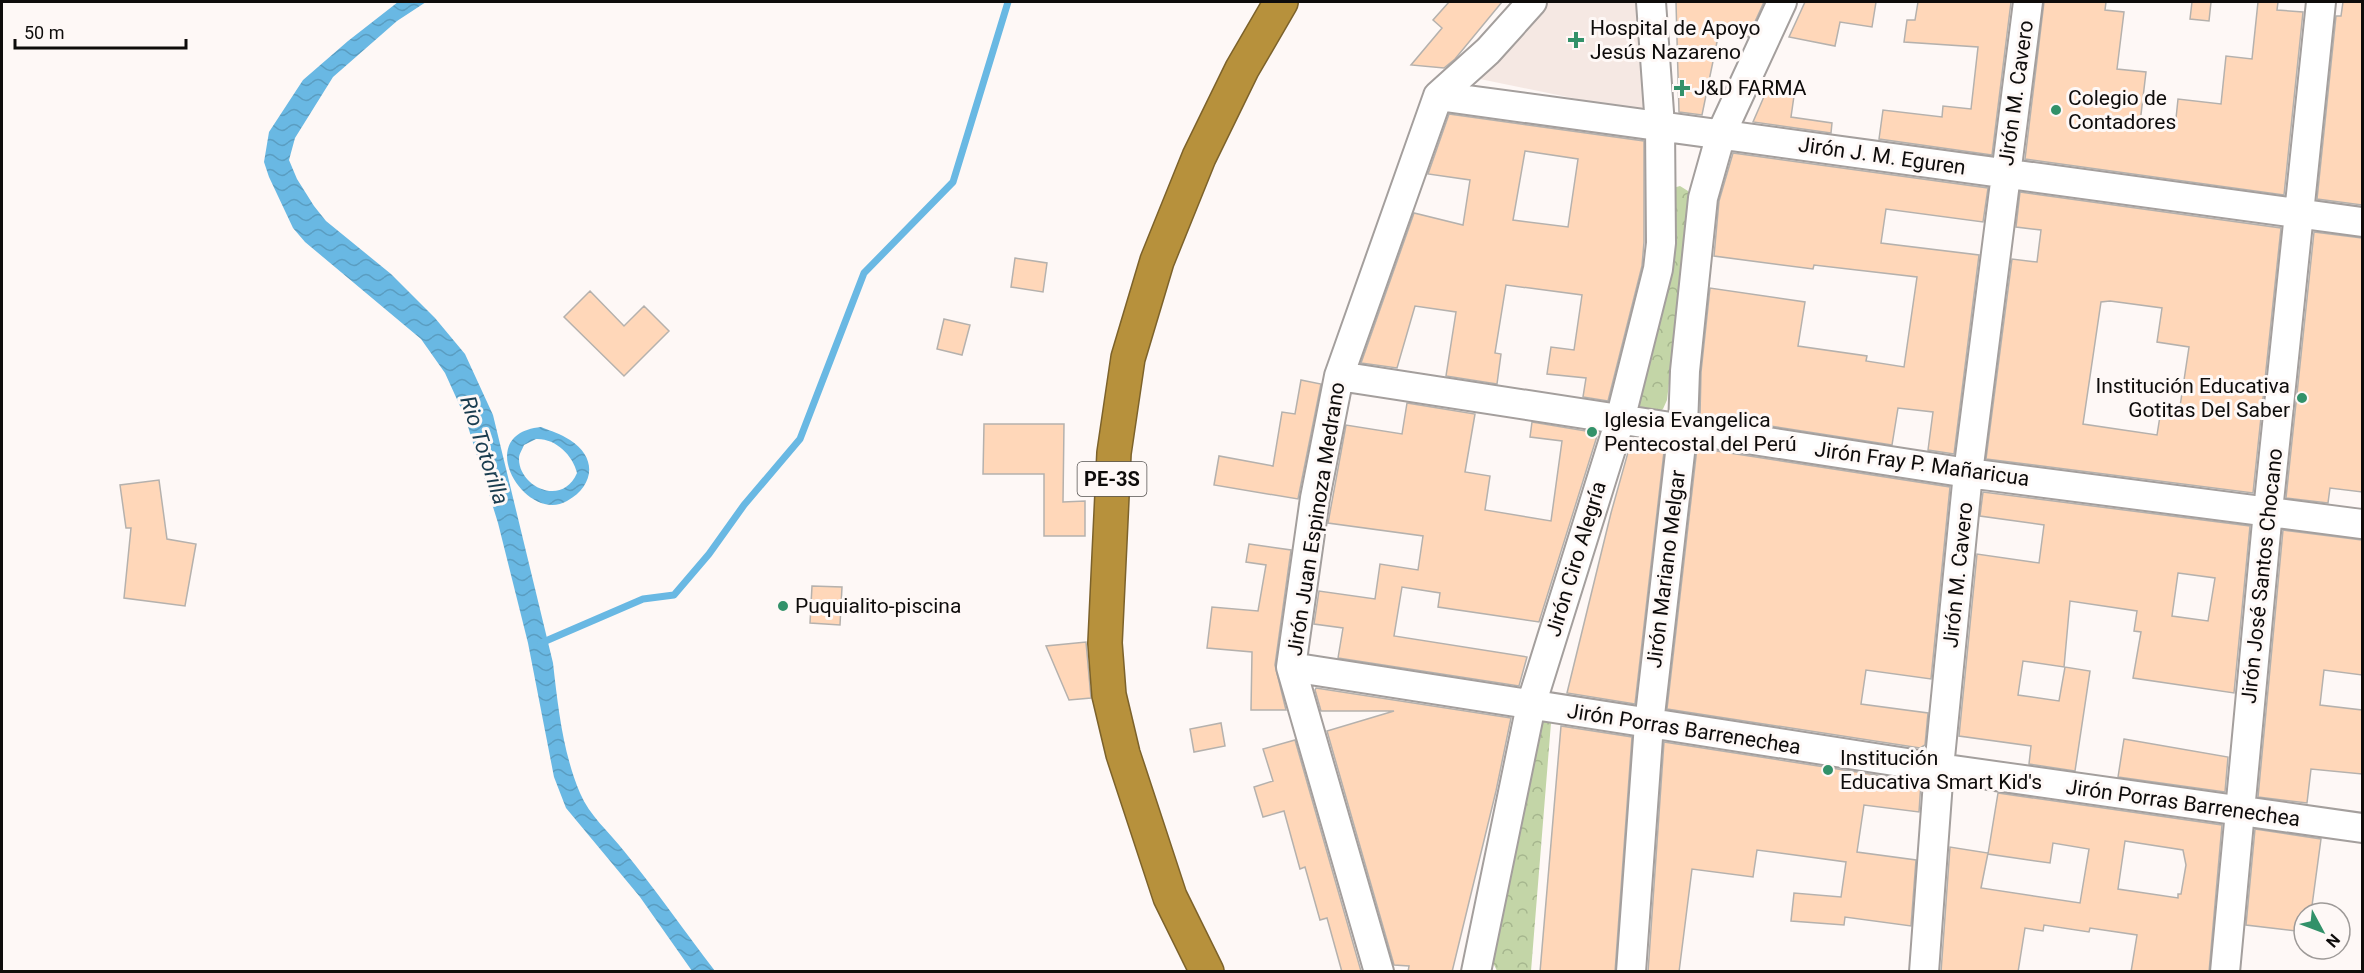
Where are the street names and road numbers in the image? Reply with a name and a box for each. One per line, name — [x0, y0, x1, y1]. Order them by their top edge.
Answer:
street label: Jirón M. Cavero — [1994, 19, 2038, 167]
street label: Jirón J. M. Eguren — [1797, 132, 1967, 180]
street label: Jirón Juan Espinoza Medrano — [1282, 380, 1350, 658]
street label: Jirón Fray P. Mañaricua — [1813, 437, 2031, 491]
street label: Jirón José Santos Chocano — [2237, 447, 2287, 705]
road number: PE-3S — [1078, 462, 1146, 496]
street label: Jirón Mariano Melgar — [1642, 469, 1690, 669]
street label: Jirón Ciro Alegría — [1541, 479, 1611, 639]
street label: Jirón M. Cavero — [1938, 501, 1978, 649]
street label: Jirón Porras Barrenechea — [1565, 699, 1803, 759]
street label: Jirón Porras Barrenechea — [2064, 775, 2302, 831]

